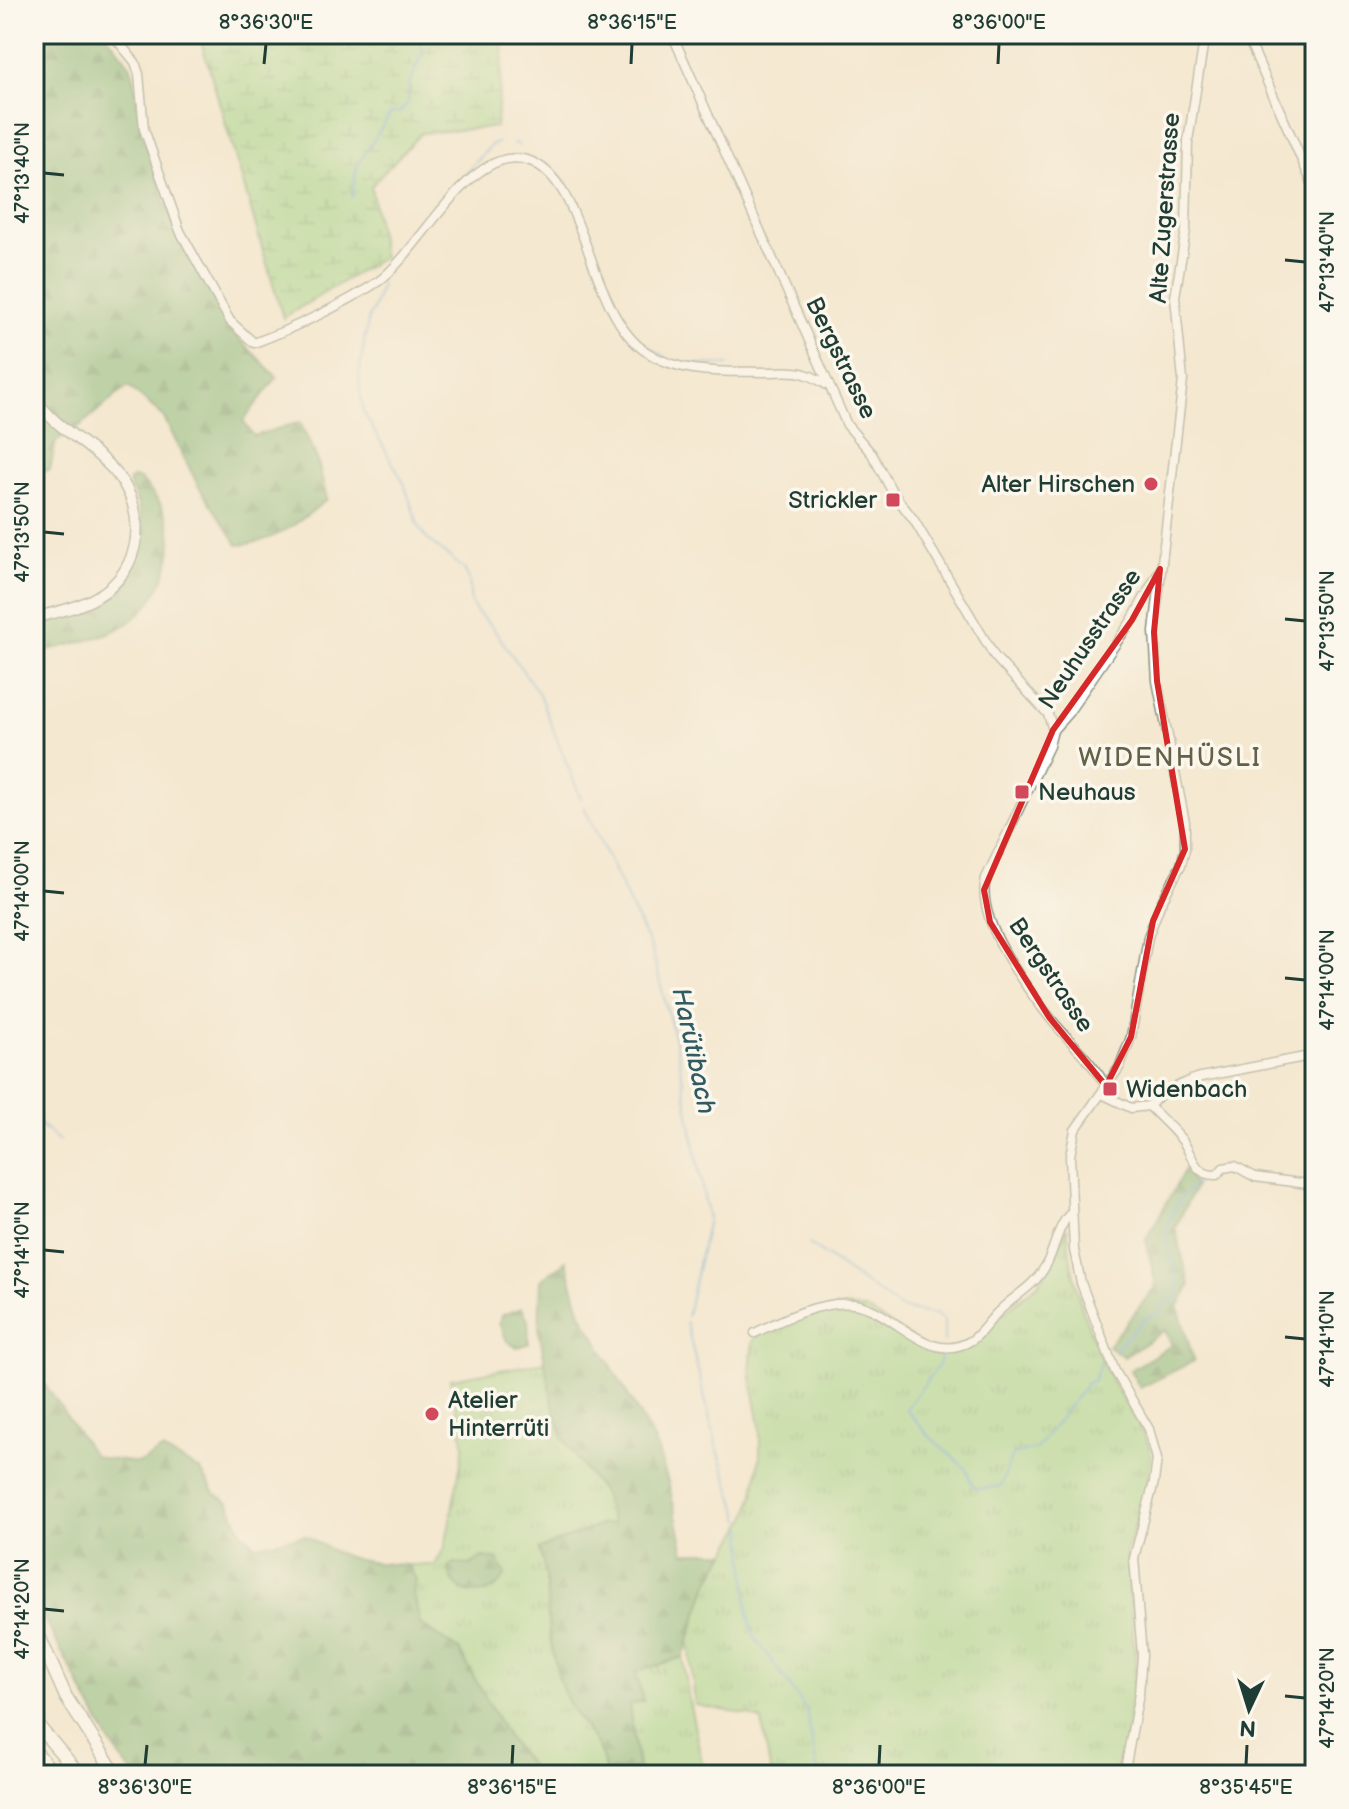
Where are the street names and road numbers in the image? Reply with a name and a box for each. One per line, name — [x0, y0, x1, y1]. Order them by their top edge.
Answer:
street label: Alte Zugerstrasse — [1144, 112, 1186, 304]
street label: Bergstrasse — [799, 292, 883, 424]
street label: Neuhusstrasse — [1032, 563, 1148, 715]
street label: Bergstrasse — [1002, 912, 1100, 1038]

